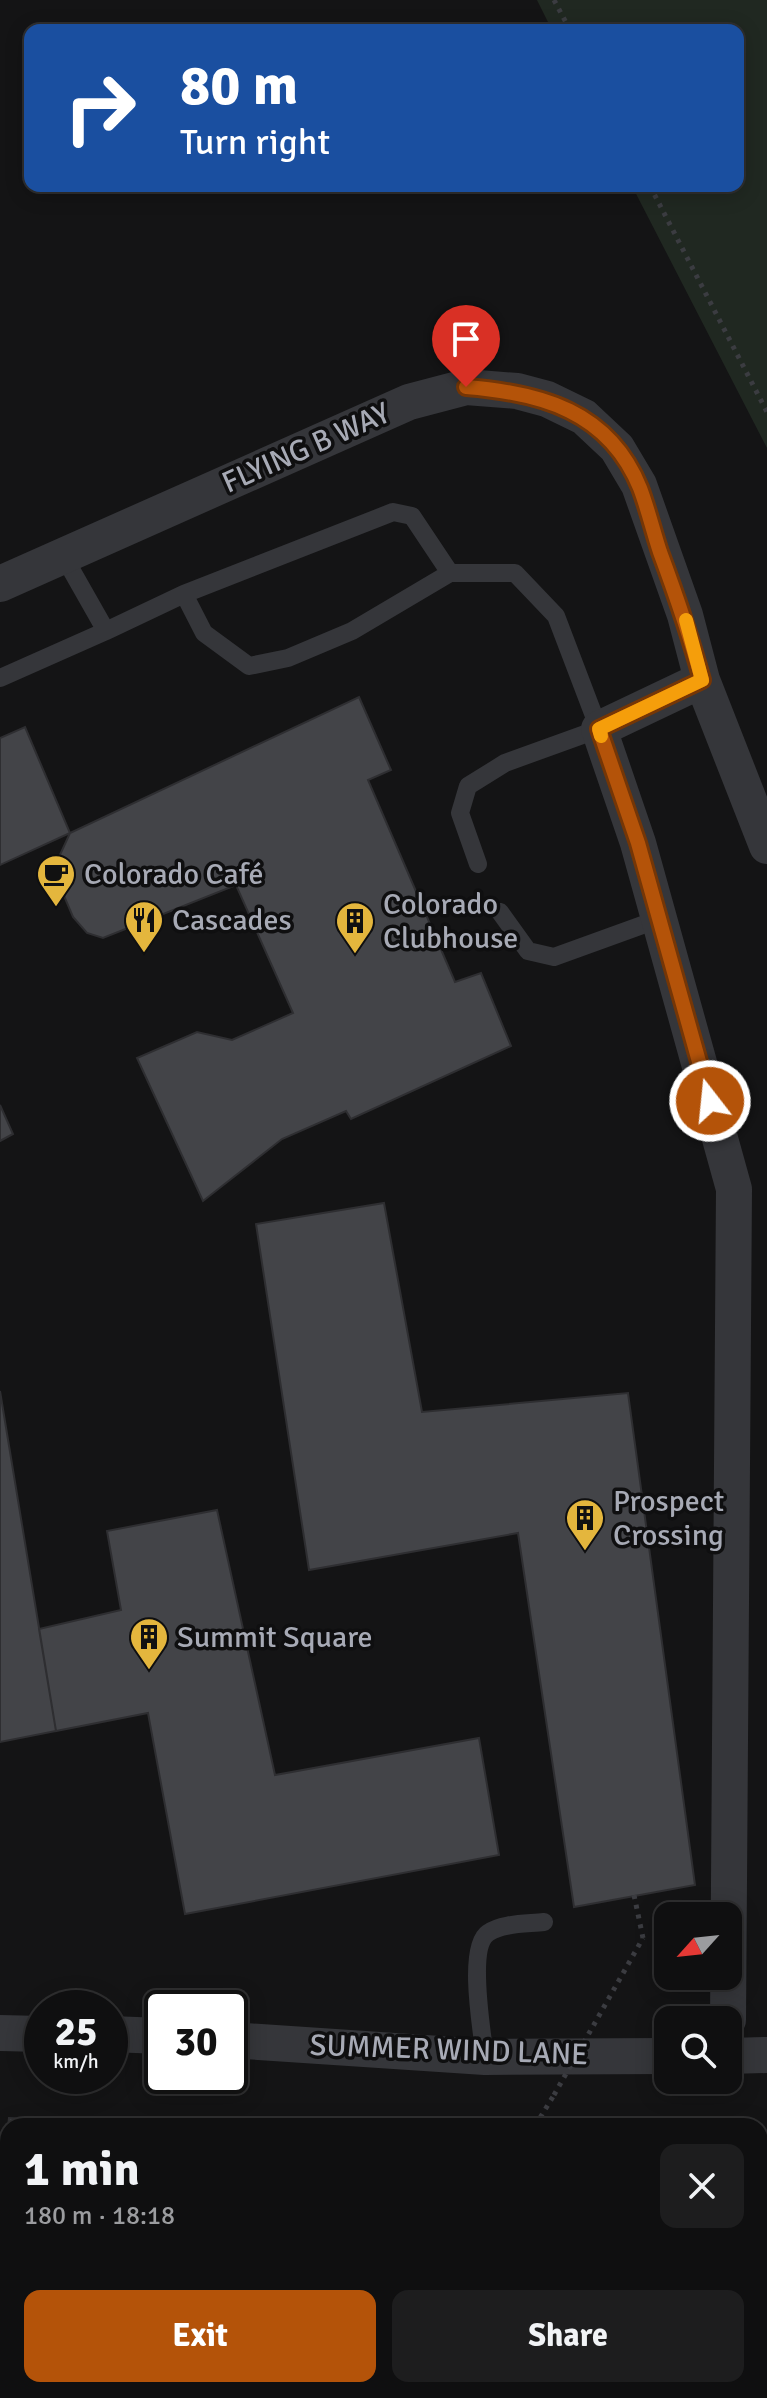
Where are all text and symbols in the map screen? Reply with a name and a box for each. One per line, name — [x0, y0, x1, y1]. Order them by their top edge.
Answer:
text: 80 m — [180, 51, 298, 120]
icon: right — [48, 56, 152, 160]
text: Turn right — [180, 120, 330, 165]
pin — [432, 305, 500, 387]
icon: arrive — [444, 317, 488, 361]
street label: FLYING B WAY — [216, 395, 396, 501]
cafe icon: Colorado Café — [35, 853, 77, 908]
place label: Colorado Café — [84, 856, 264, 893]
place label: Colorado Clubhouse — [383, 886, 518, 957]
restaurant icon: Cascades — [123, 899, 165, 954]
building icon: Colorado Clubhouse — [334, 900, 376, 955]
place label: Cascades — [172, 902, 292, 939]
position arrow — [668, 1059, 752, 1143]
place label: Prospect Crossing — [613, 1483, 724, 1554]
building icon: Prospect Crossing — [564, 1497, 606, 1552]
building icon: Summit Square — [128, 1616, 170, 1671]
place label: Summit Square — [177, 1619, 373, 1656]
north arrow — [654, 1902, 742, 1990]
map controls — [654, 1902, 742, 2094]
speed limit sign: 30 — [144, 1990, 248, 2094]
button: search — [654, 2006, 742, 2094]
text: 25 — [54, 2007, 98, 2057]
street label: SUMMER WIND LANE — [309, 2027, 589, 2073]
text: km/h — [53, 2049, 99, 2074]
text: 1 min — [24, 2140, 140, 2199]
button: close — [660, 2144, 744, 2228]
text: 180 m · 18:18 — [24, 2200, 175, 2232]
button: Exit — [24, 2290, 376, 2382]
button: Share — [392, 2290, 744, 2382]

